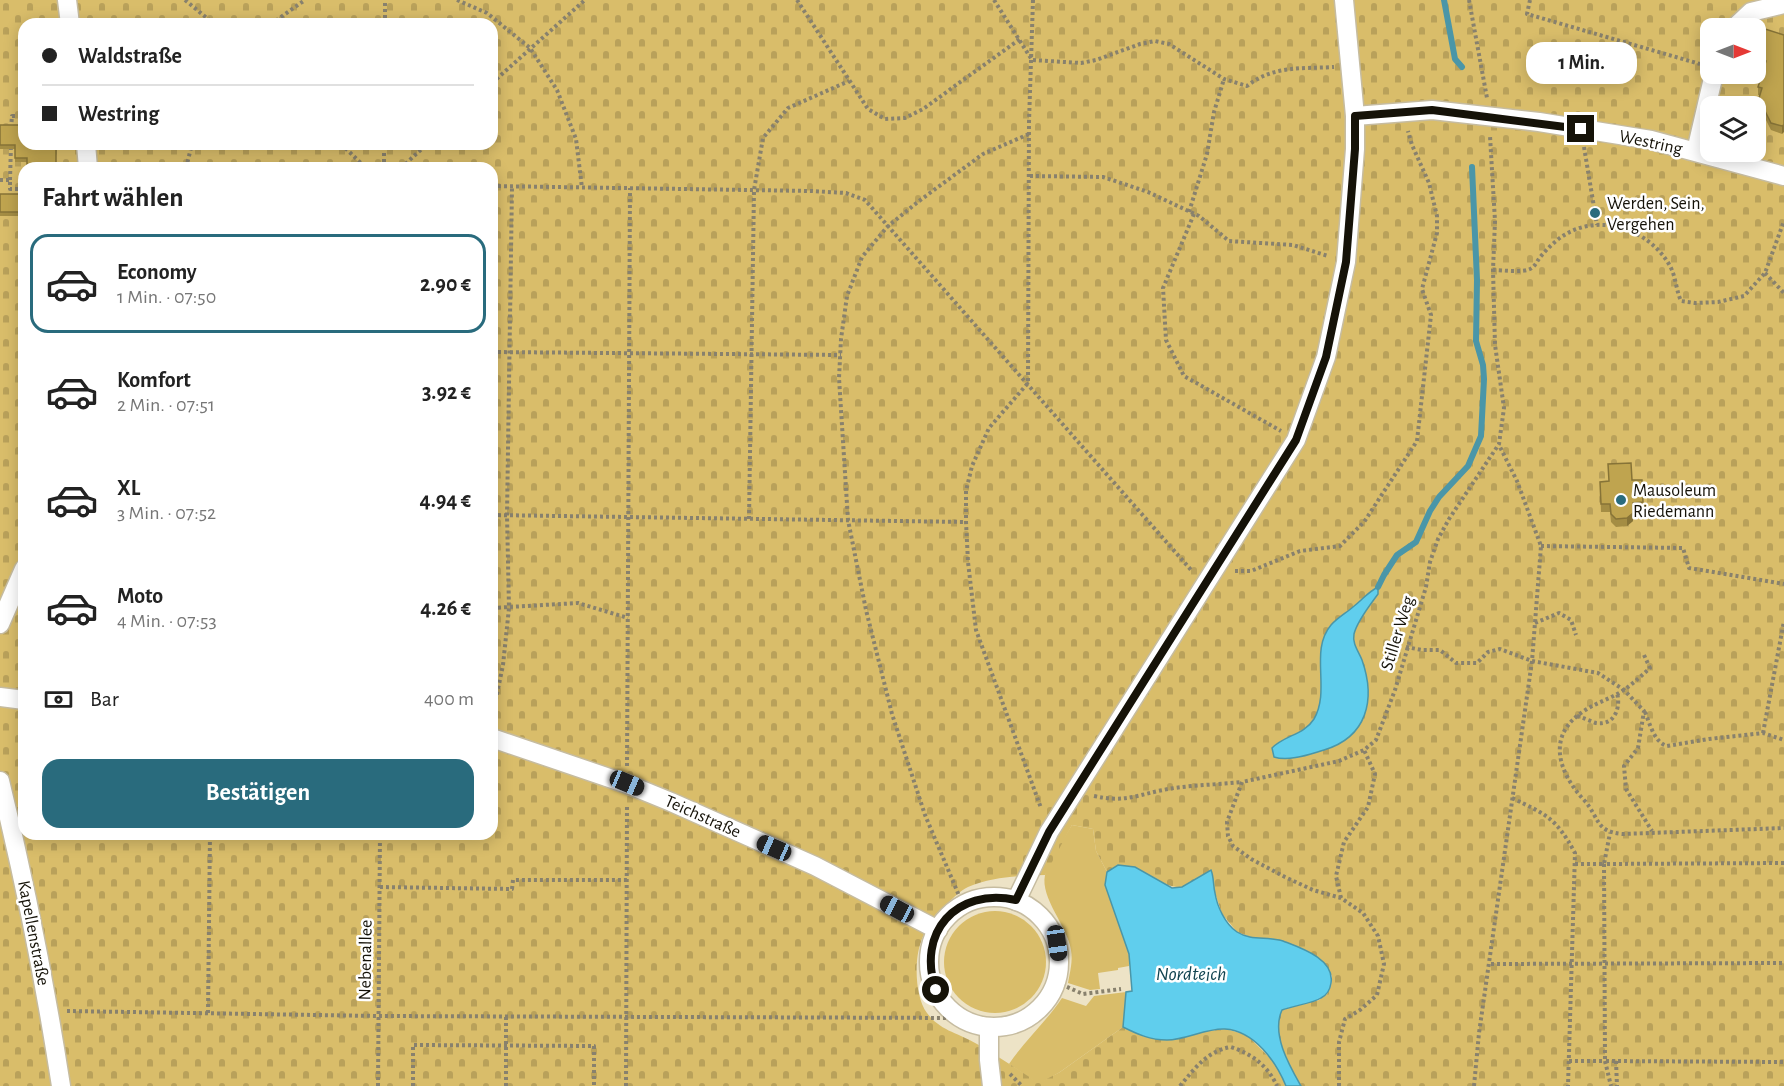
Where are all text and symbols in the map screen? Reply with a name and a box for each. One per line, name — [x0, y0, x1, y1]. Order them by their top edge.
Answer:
north arrow — [1700, 18, 1766, 84]
map controls — [1700, 18, 1766, 162]
callout: 1 Min. — [1526, 42, 1636, 84]
text: Waldstraße — [78, 45, 182, 67]
text: 1 Min. — [1558, 53, 1605, 73]
button: layers — [1700, 96, 1766, 162]
text: Westring — [78, 103, 159, 125]
route end — [1567, 115, 1594, 142]
street label: Westring — [1618, 127, 1684, 159]
text: Fahrt wählen — [42, 184, 184, 211]
place label: Werden, Sein, Vergehen — [1607, 195, 1705, 234]
marker: Werden, Sein, Vergehen — [1588, 206, 1602, 220]
icon: car — [45, 257, 99, 311]
text: Economy — [117, 261, 197, 283]
text: 2.90 € — [420, 273, 471, 295]
text: 1 Min. · 07:50 — [117, 287, 216, 307]
icon: car — [45, 365, 99, 419]
text: Komfort — [117, 369, 191, 391]
text: 3.92 € — [422, 381, 471, 403]
text: 2 Min. · 07:51 — [117, 395, 215, 415]
icon: car — [45, 473, 99, 527]
text: XL — [117, 477, 140, 499]
place label: Mausoleum Riedemann — [1633, 482, 1716, 521]
text: 4.94 € — [420, 489, 471, 511]
marker: Mausoleum Riedemann — [1614, 493, 1628, 507]
text: 3 Min. · 07:52 — [117, 503, 216, 523]
icon: car — [45, 581, 99, 635]
text: Moto — [117, 585, 163, 607]
street label: Stiller Weg — [1378, 594, 1418, 673]
text: 4.26 € — [420, 597, 471, 619]
text: 4 Min. · 07:53 — [117, 611, 217, 631]
icon: cash — [42, 683, 75, 716]
text: Bar — [90, 688, 119, 710]
text: 400 m — [424, 689, 474, 709]
button: Bestätigen — [42, 759, 474, 828]
car — [607, 768, 647, 798]
street label: Teichstraße — [662, 792, 743, 842]
car — [754, 832, 794, 864]
street label: Kapellenstraße — [14, 879, 52, 987]
car — [877, 893, 917, 925]
street label: Nebenallee — [356, 919, 376, 1001]
car — [1046, 924, 1068, 962]
water label: Nordteich — [1156, 964, 1226, 984]
route start — [922, 976, 949, 1003]

